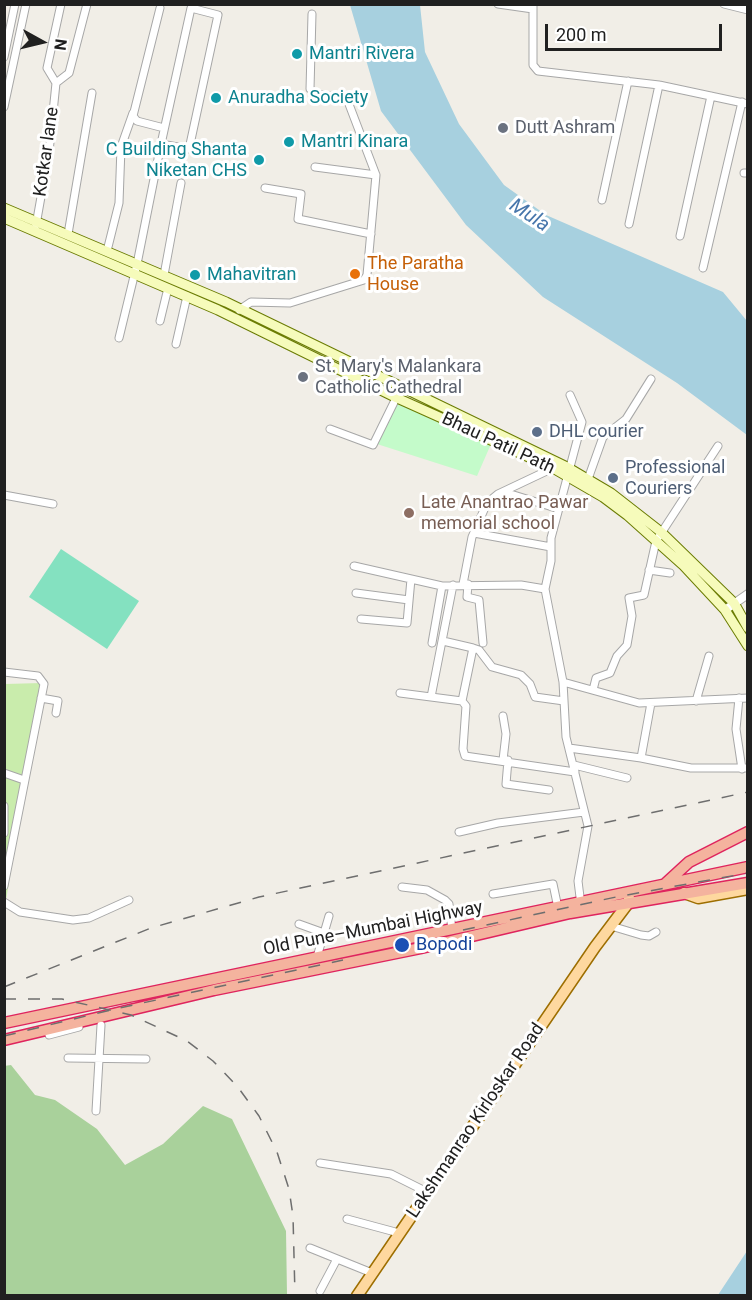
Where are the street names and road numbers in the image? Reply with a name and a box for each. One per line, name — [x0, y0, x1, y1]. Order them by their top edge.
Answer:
street label: Kotkar lane — [30, 106, 64, 198]
street label: Bhau Patil Path — [438, 408, 558, 480]
street label: Old Pune–Mumbai Highway — [261, 897, 485, 961]
street label: Lakshmanrao Kirloskar Road — [403, 1020, 549, 1222]

